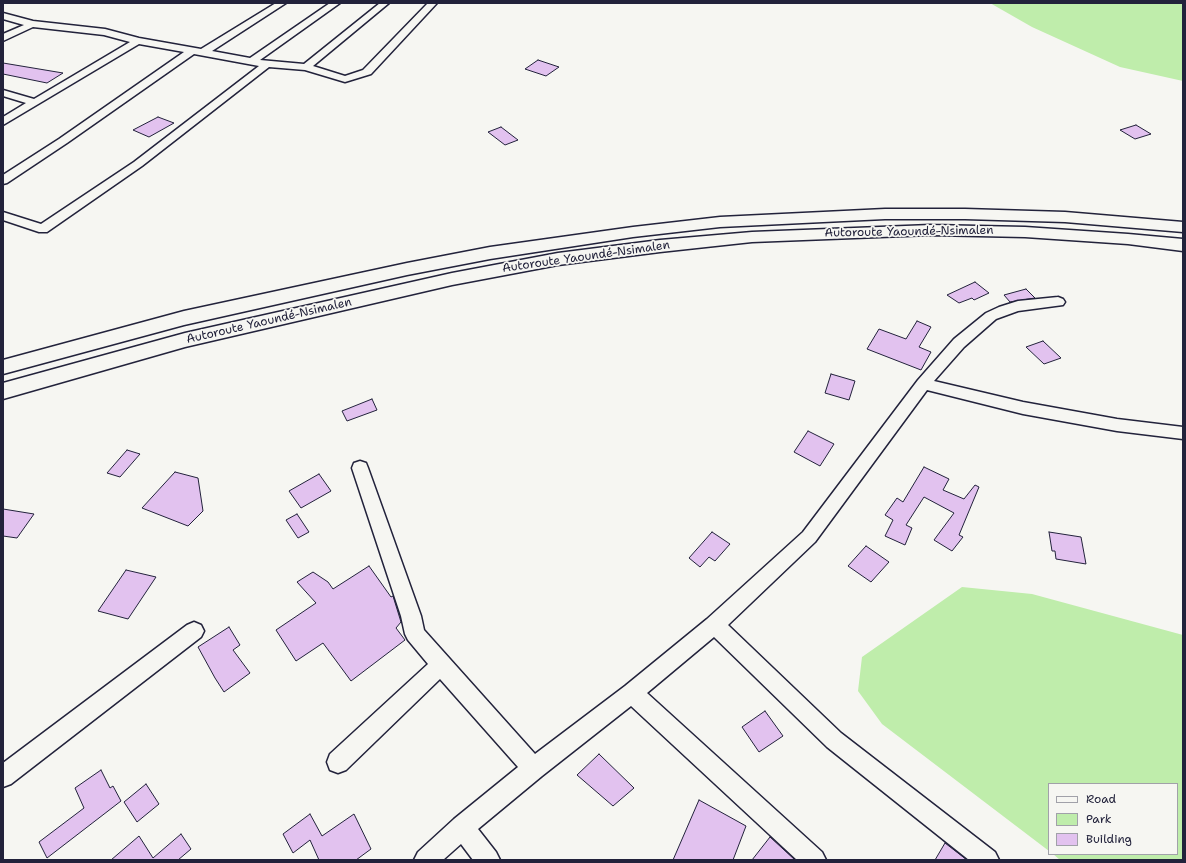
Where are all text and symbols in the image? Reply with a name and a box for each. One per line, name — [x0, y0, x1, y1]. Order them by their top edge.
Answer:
street label: Autoroute Yaoundé-Nsimalen — [824, 223, 994, 241]
street label: Autoroute Yaoundé-Nsimalen — [501, 238, 671, 276]
street label: Autoroute Yaoundé-Nsimalen — [185, 295, 353, 347]
legend — [1048, 783, 1178, 855]
text: Road — [1086, 791, 1116, 807]
text: Park — [1086, 811, 1112, 827]
text: Building — [1086, 831, 1132, 847]

